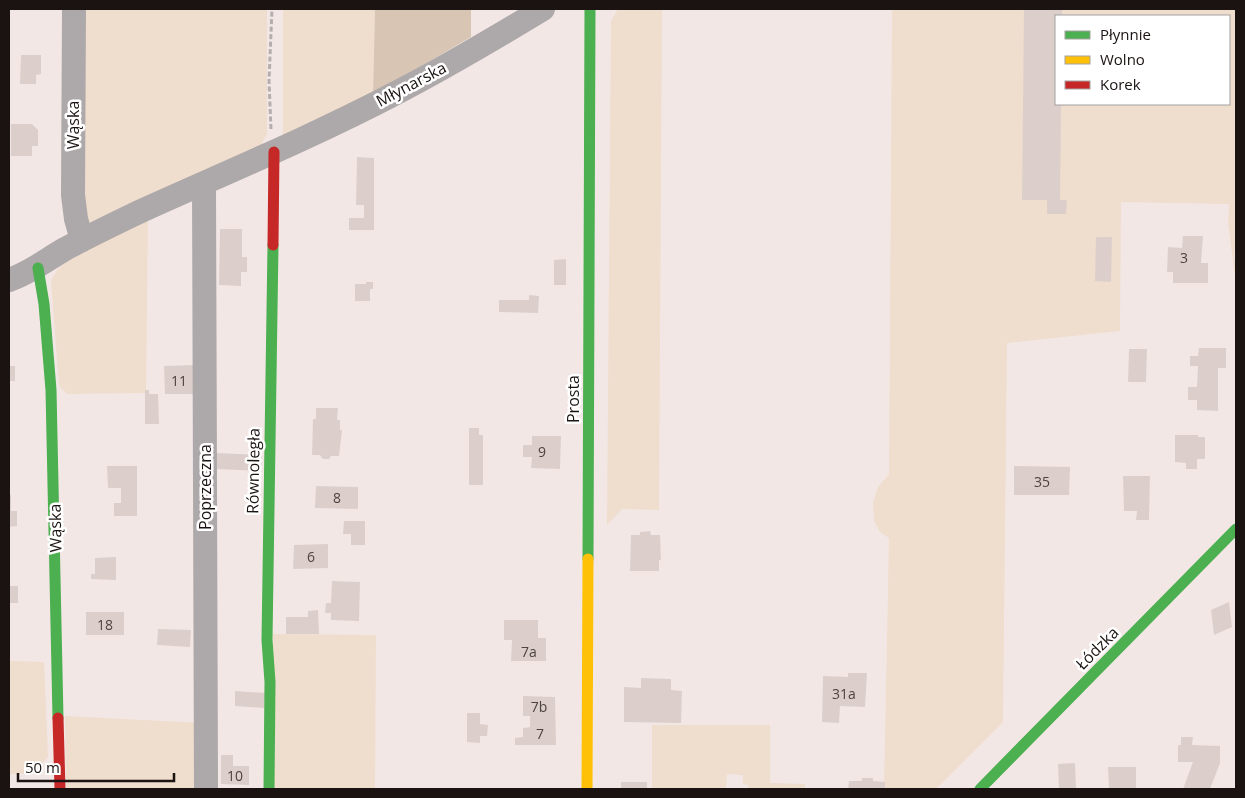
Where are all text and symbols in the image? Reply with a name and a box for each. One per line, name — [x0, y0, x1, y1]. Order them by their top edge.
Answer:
legend — [1055, 15, 1230, 105]
text: Płynnie — [1100, 24, 1151, 44]
text: Wolno — [1100, 49, 1145, 69]
street label: Młynarska — [372, 56, 450, 112]
text: Korek — [1100, 74, 1141, 94]
street label: Wąska — [62, 101, 84, 149]
house number: 3 — [1180, 248, 1188, 267]
house number: 11 — [171, 371, 187, 390]
street label: Prosta — [562, 375, 584, 423]
street label: Równoległa — [241, 428, 265, 514]
house number: 9 — [538, 442, 546, 461]
street label: Poprzeczna — [194, 444, 216, 530]
house number: 35 — [1034, 472, 1050, 491]
house number: 8 — [333, 488, 341, 507]
street label: Wąska — [44, 504, 66, 552]
house number: 6 — [307, 547, 315, 566]
house number: 18 — [97, 615, 113, 634]
street label: Łódzka — [1071, 622, 1123, 674]
house number: 7a — [521, 642, 537, 661]
house number: 31a — [832, 684, 856, 703]
house number: 7b — [531, 697, 547, 716]
house number: 7 — [536, 724, 544, 743]
scale bar — [18, 750, 174, 782]
text: 50 m — [25, 757, 60, 777]
house number: 10 — [227, 766, 243, 785]

